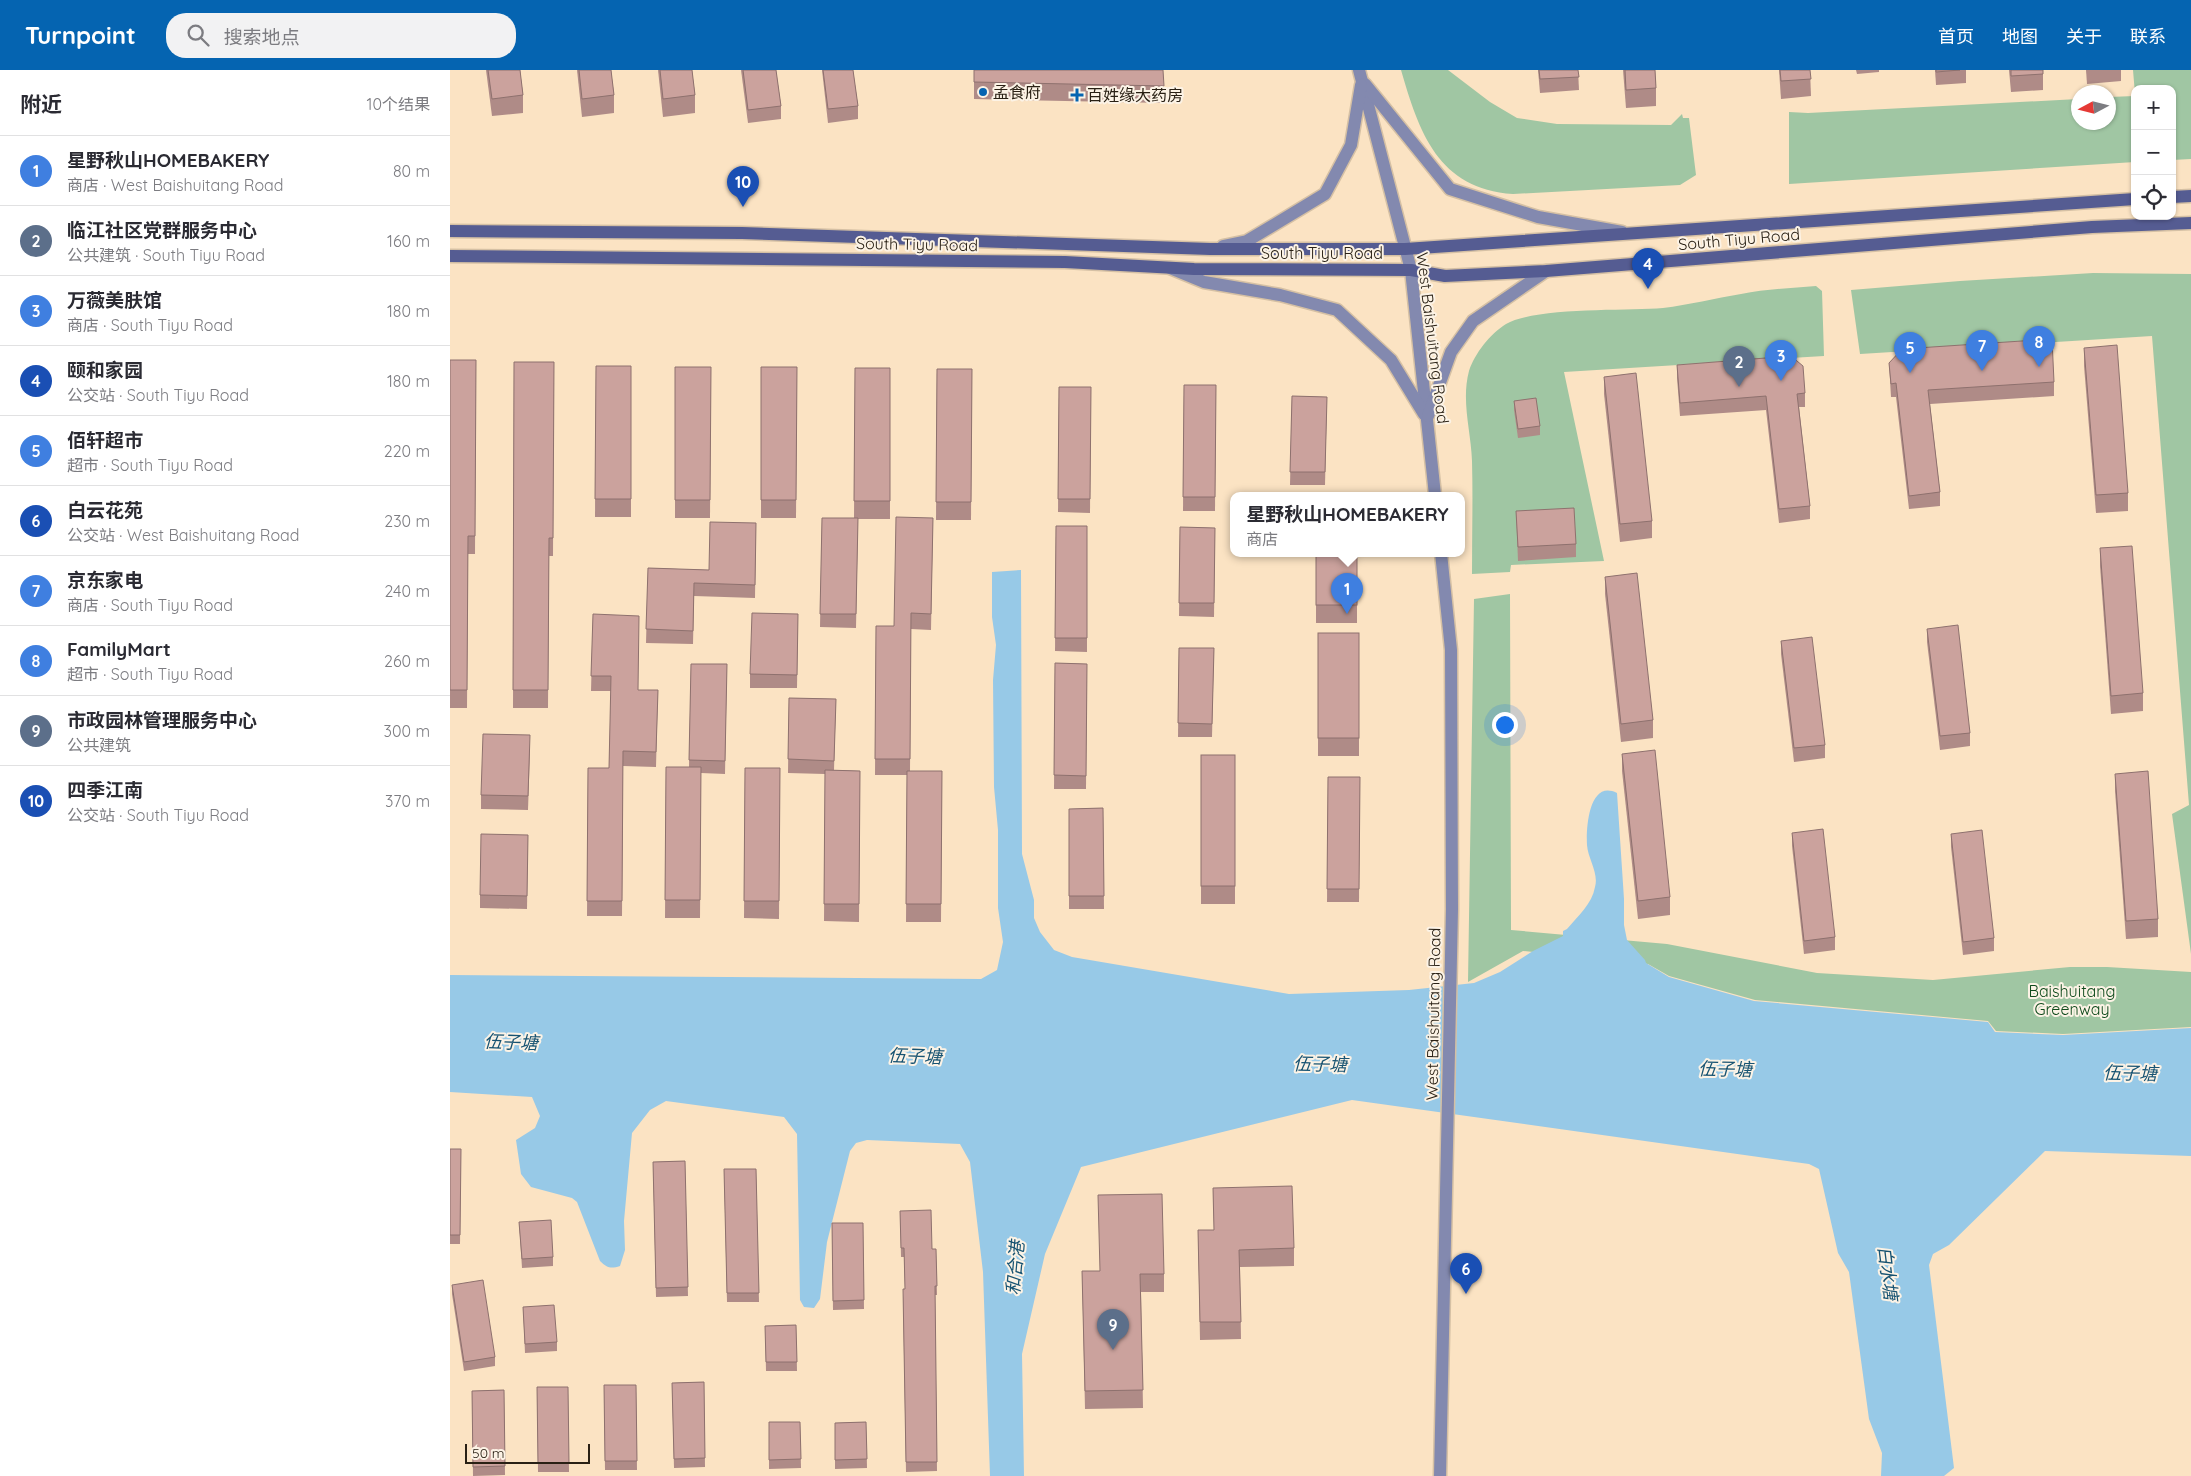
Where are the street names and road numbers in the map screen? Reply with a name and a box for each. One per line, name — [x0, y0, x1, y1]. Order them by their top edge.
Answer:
street label: South Tiyu Road — [1677, 224, 1801, 254]
street label: South Tiyu Road — [856, 233, 978, 255]
street label: South Tiyu Road — [1261, 243, 1383, 263]
street label: West Baishuitang Road — [1413, 251, 1453, 425]
street label: West Baishuitang Road — [1421, 928, 1445, 1100]

